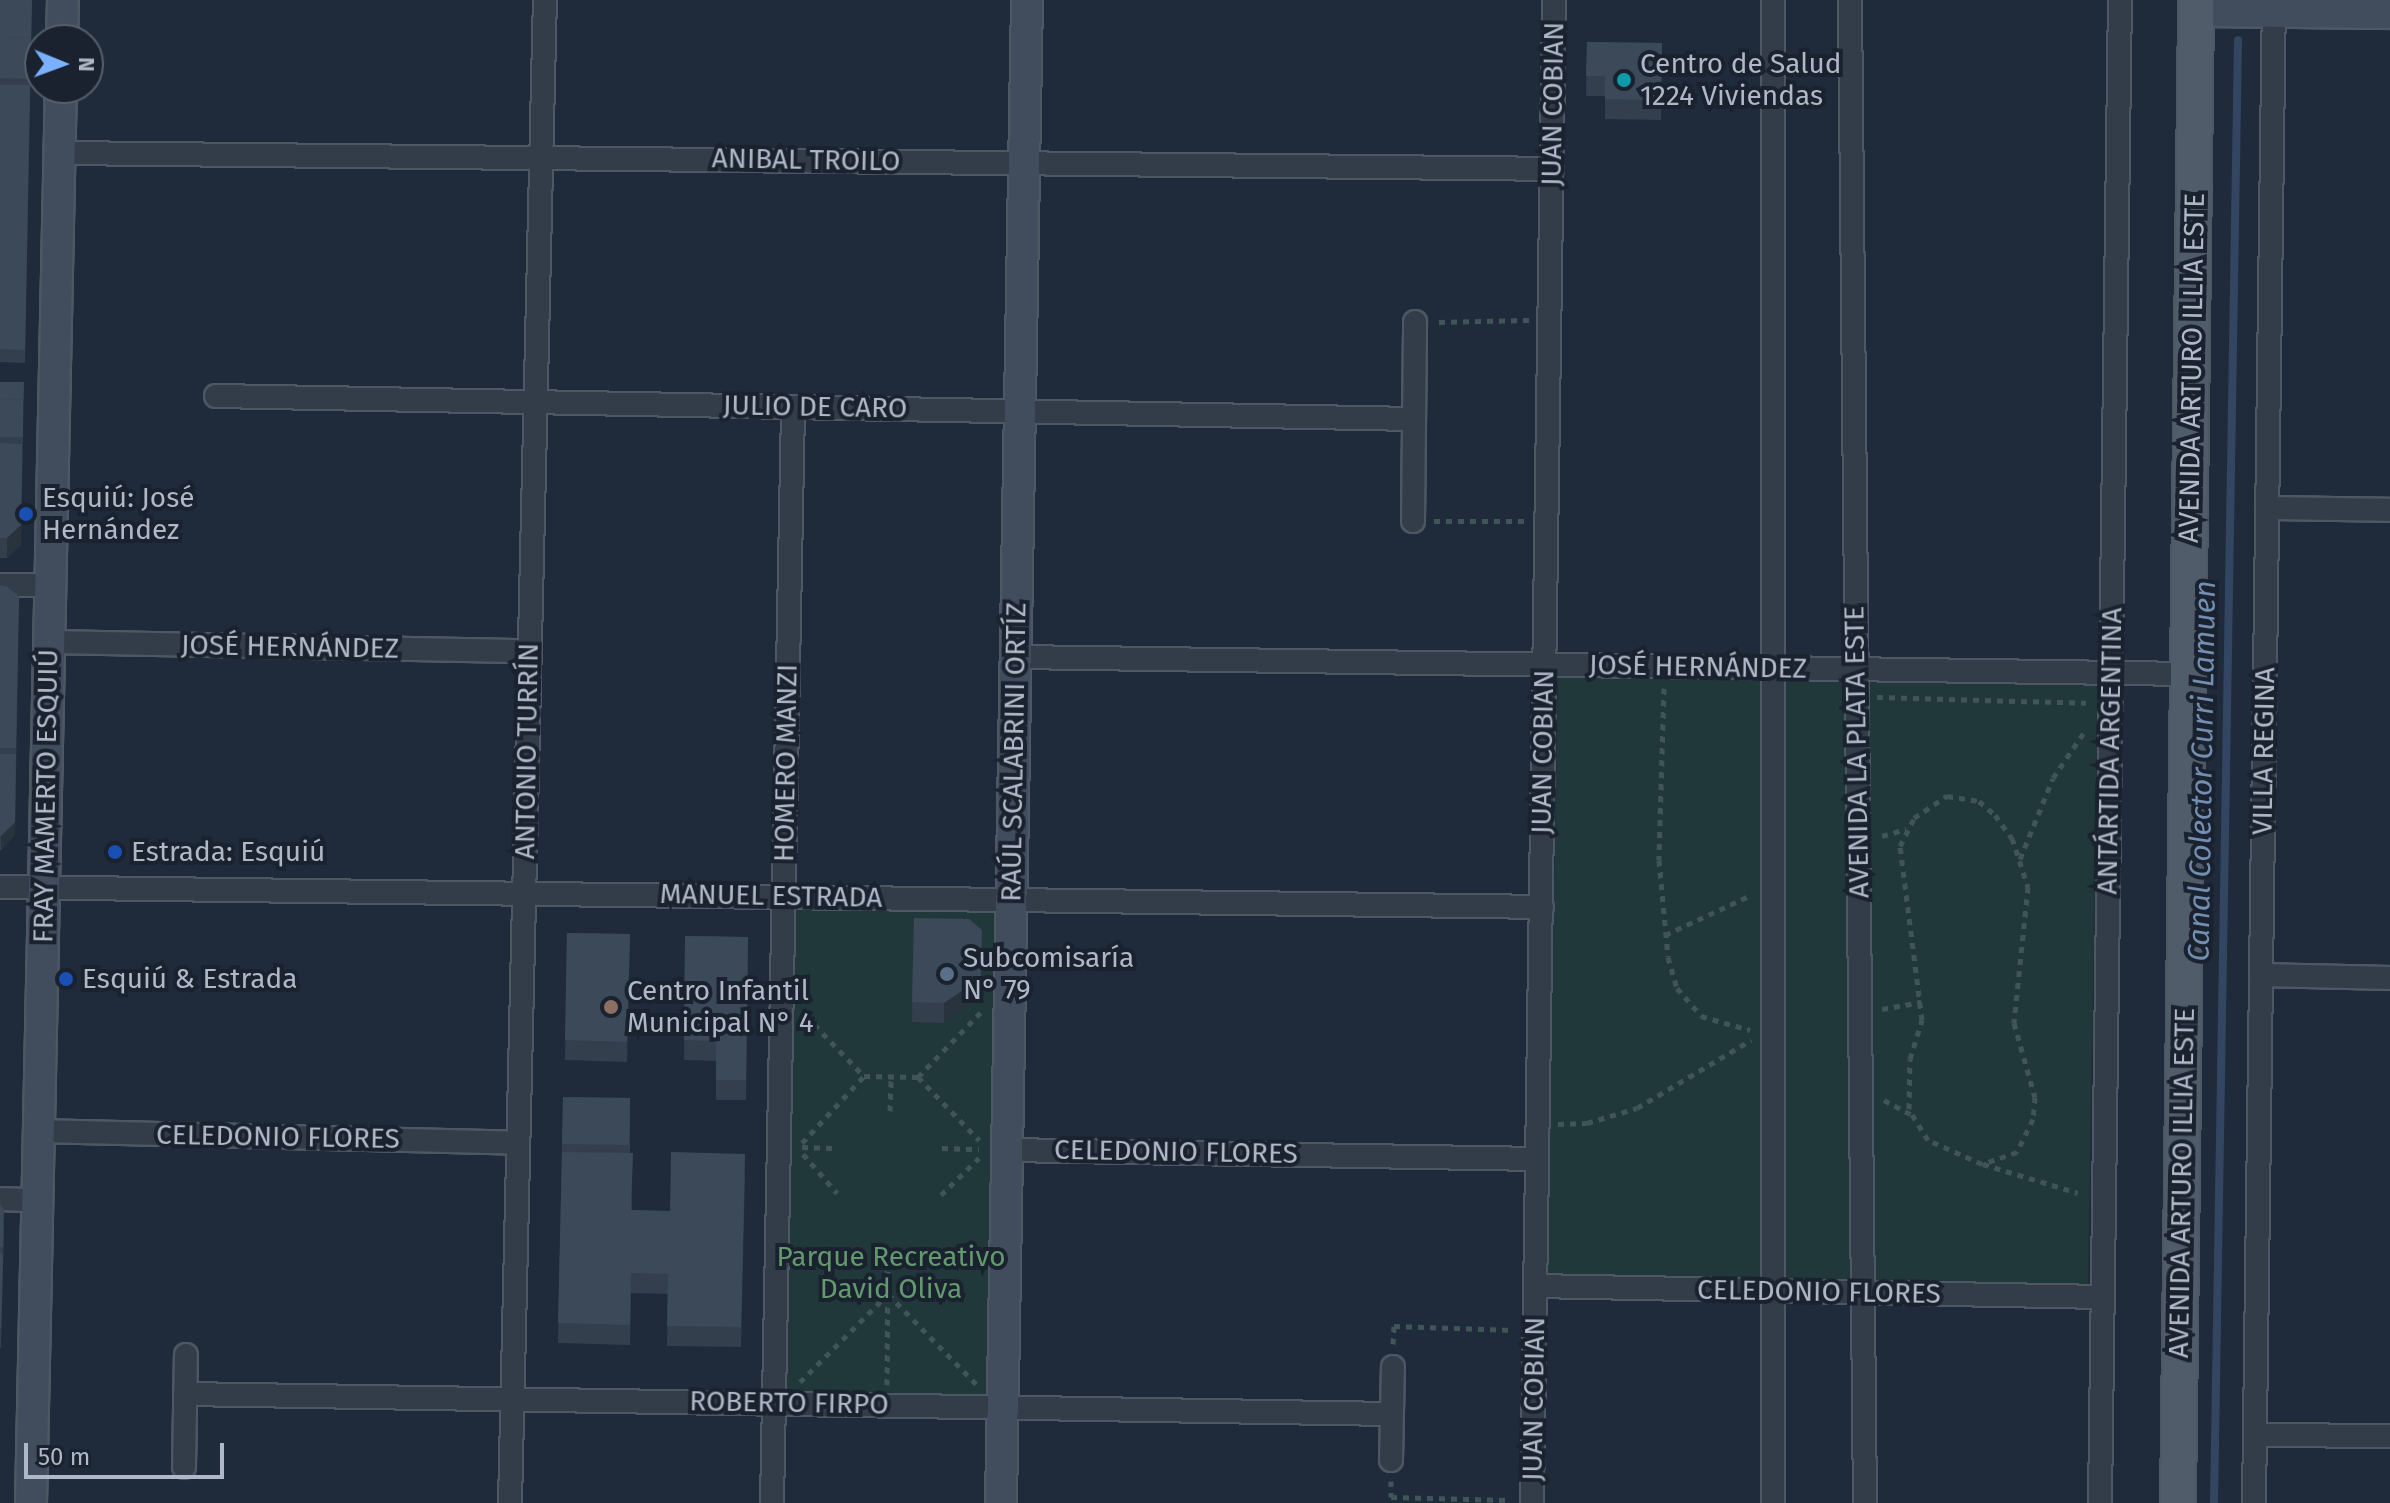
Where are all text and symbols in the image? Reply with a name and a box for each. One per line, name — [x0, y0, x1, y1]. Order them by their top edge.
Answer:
street label: JUAN COBIAN — [1535, 22, 1571, 186]
north arrow — [24, 24, 104, 104]
place label: Centro de Salud 1224 Viviendas — [1640, 47, 1842, 113]
text: N — [73, 57, 100, 72]
marker: Centro de Salud 1224 Viviendas — [1615, 71, 1633, 89]
street label: ANIBAL TROILO — [711, 142, 901, 178]
street label: AVENIDA ARTURO ILLIA ESTE — [2172, 193, 2212, 543]
street label: JULIO DE CARO — [723, 389, 907, 425]
place label: Esquiú: José Hernández — [42, 481, 195, 547]
marker: Esquiú: José Hernández — [17, 505, 35, 523]
water label: Canal Colector Curri Lamuen — [2181, 580, 2223, 962]
street label: RAÚL SCALABRINI ORTÍZ — [995, 602, 1033, 902]
street label: AVENIDA LA PLATA ESTE — [1838, 606, 1876, 898]
street label: ANTÁRTIDA ARGENTINA — [2091, 607, 2129, 895]
street label: JOSÉ HERNÁNDEZ — [181, 628, 399, 666]
street label: ANTONIO TURRÍN — [508, 642, 546, 860]
street label: JOSÉ HERNÁNDEZ — [1589, 648, 1807, 686]
street label: FRAY MAMERTO ESQUIÚ — [27, 649, 65, 943]
street label: HOMERO MANZI — [767, 664, 805, 862]
street label: VILLA REGINA — [2246, 667, 2282, 835]
street label: JUAN COBIAN — [1525, 670, 1561, 834]
place label: Estrada: Esquiú — [131, 835, 325, 869]
marker: Estrada: Esquiú — [106, 843, 124, 861]
street label: MANUEL ESTRADA — [660, 877, 882, 915]
place label: Subcomisaría N° 79 — [963, 941, 1134, 1007]
place label: Esquiú & Estrada — [82, 962, 297, 996]
marker: Subcomisaría N° 79 — [938, 965, 956, 983]
marker: Esquiú & Estrada — [57, 970, 75, 988]
place label: Centro Infantil Municipal N° 4 — [627, 974, 814, 1040]
marker: Centro Infantil Municipal N° 4 — [602, 998, 620, 1016]
street label: AVENIDA ARTURO ILLIA ESTE — [2162, 1008, 2202, 1358]
street label: CELEDONIO FLORES — [156, 1118, 400, 1156]
street label: CELEDONIO FLORES — [1054, 1133, 1298, 1171]
park label: Parque Recreativo David Oliva — [776, 1240, 1006, 1306]
street label: CELEDONIO FLORES — [1697, 1273, 1941, 1311]
street label: JUAN COBIAN — [1516, 1317, 1552, 1481]
street label: ROBERTO FIRPO — [689, 1384, 889, 1422]
scale bar — [28, 1427, 228, 1477]
text: 50 m — [38, 1443, 90, 1471]

